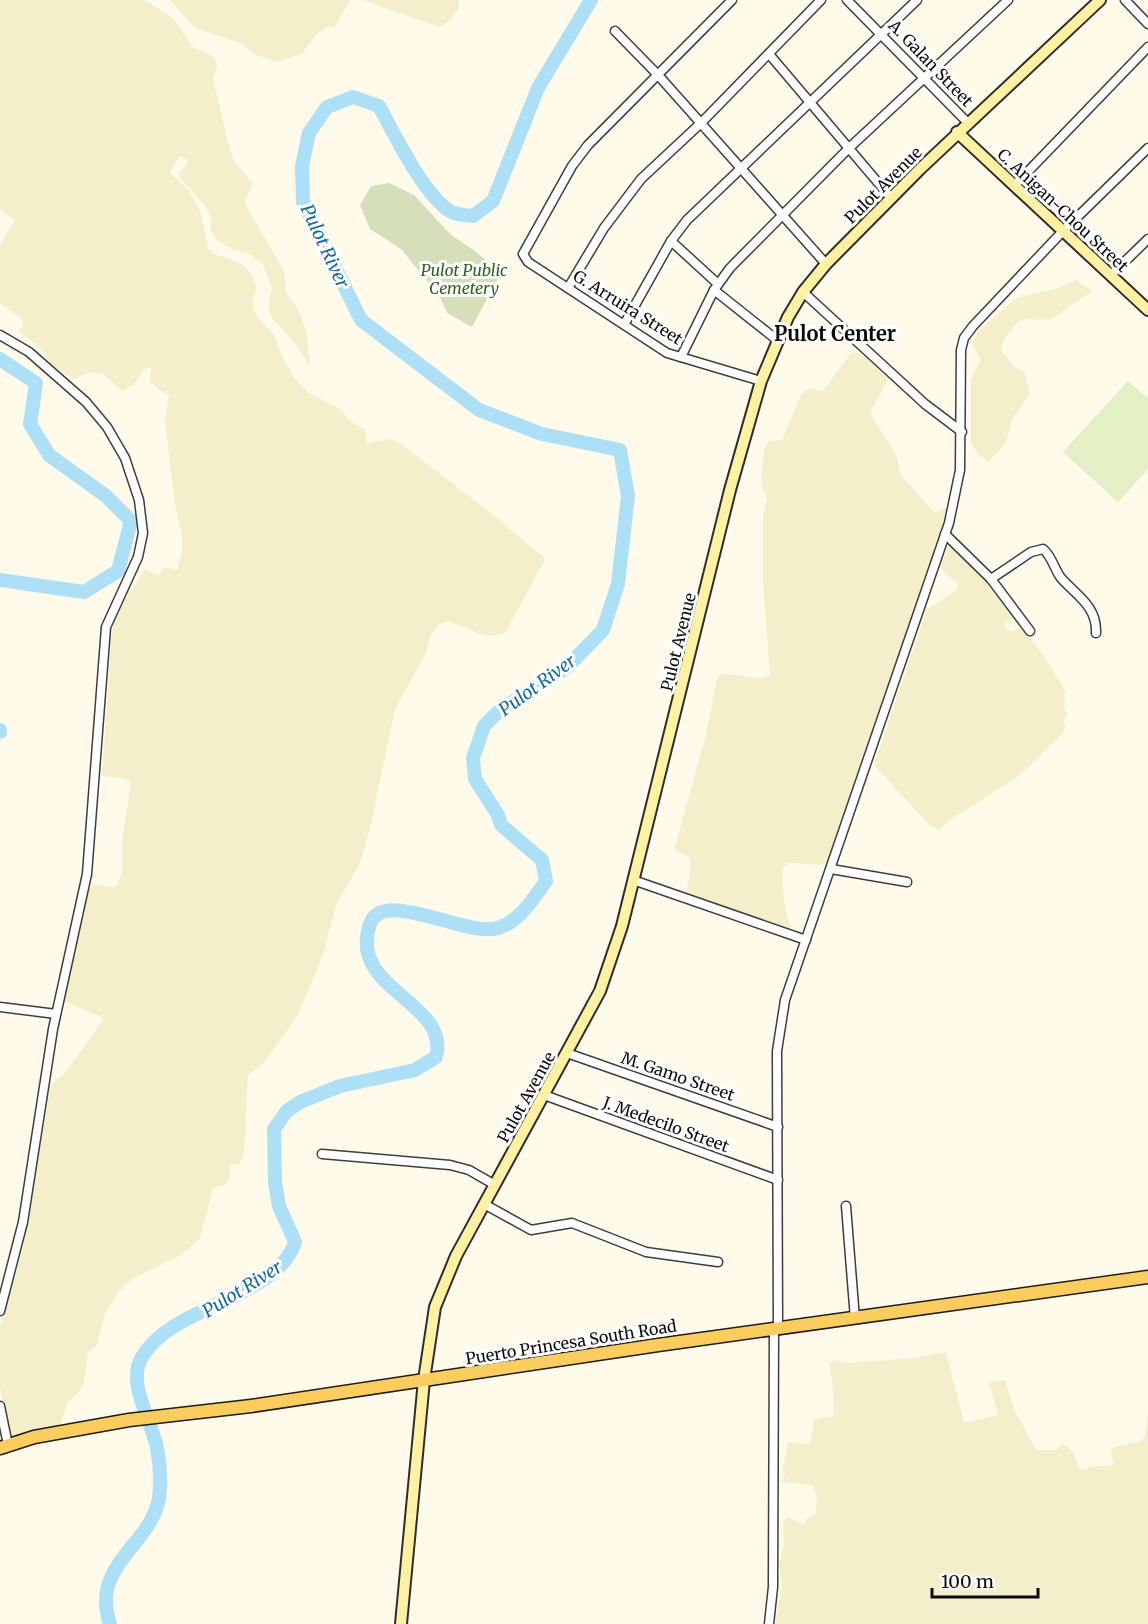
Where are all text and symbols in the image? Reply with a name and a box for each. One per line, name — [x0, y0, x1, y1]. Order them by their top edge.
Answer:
street label: A. Galan Street — [884, 15, 978, 111]
street label: Pulot Avenue — [840, 142, 926, 228]
street label: C. Anigan-Chou Street — [993, 144, 1133, 276]
water label: Pulot River — [296, 200, 355, 292]
park label: Pulot Public Cemetery — [421, 260, 508, 298]
street label: G. Arruira Street — [570, 265, 687, 349]
district label: Pulot Center — [774, 321, 896, 346]
street label: Pulot Avenue — [656, 591, 700, 693]
water label: Pulot River — [494, 649, 581, 721]
street label: M. Gamo Street — [619, 1047, 738, 1105]
street label: Pulot Avenue — [493, 1048, 559, 1146]
street label: J. Medecilo Street — [599, 1092, 732, 1156]
water label: Pulot River — [198, 1255, 287, 1323]
street label: Puerto Princesa South Road — [464, 1315, 678, 1369]
scale bar — [932, 1561, 1038, 1599]
text: 100 m — [941, 1570, 994, 1593]

